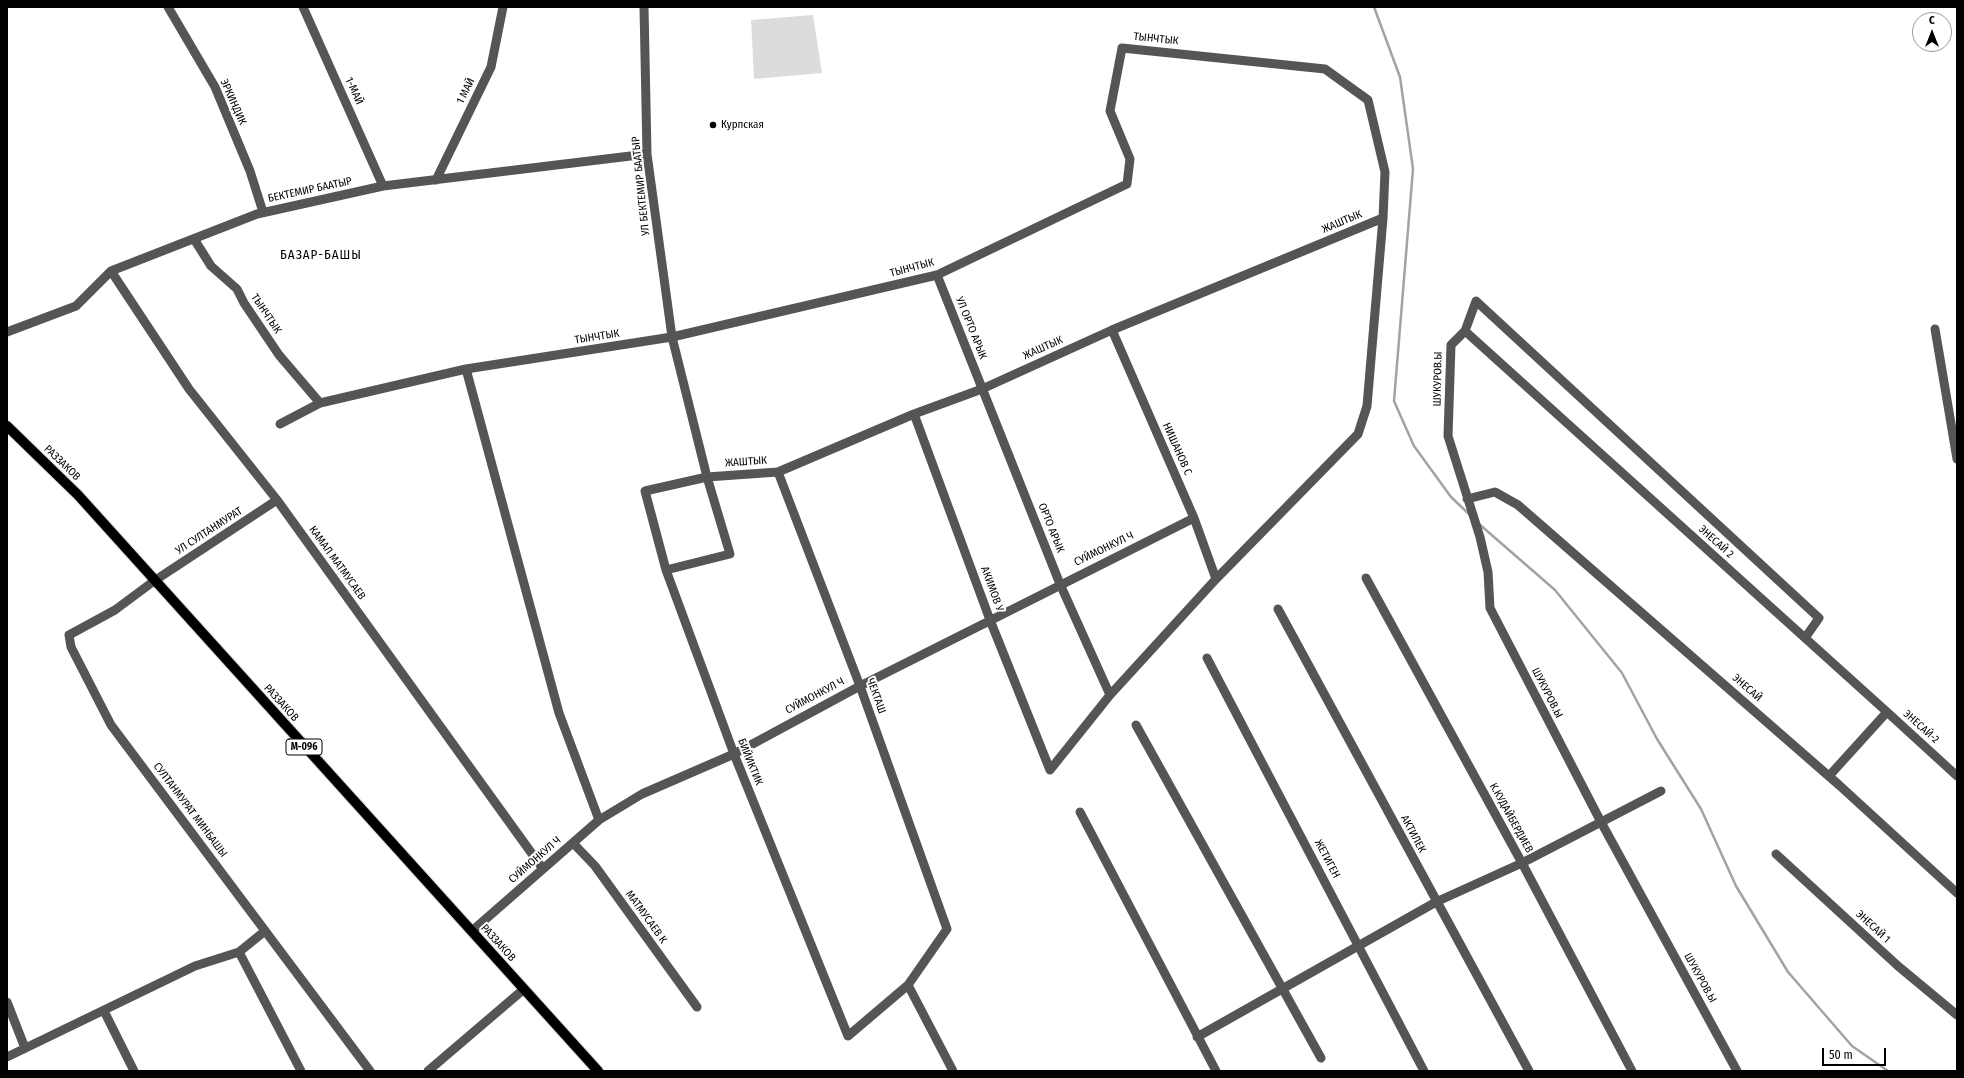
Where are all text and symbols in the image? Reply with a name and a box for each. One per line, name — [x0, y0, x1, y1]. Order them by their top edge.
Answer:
north arrow — [1912, 12, 1952, 52]
text: С — [1929, 14, 1935, 27]
street label: ТЫНЧТЫК — [1133, 30, 1179, 48]
street label: 1-МАЙ — [342, 75, 366, 107]
street label: 1 МАЙ — [454, 76, 478, 106]
street label: ЭРКИНДИК — [217, 77, 249, 127]
place label: Курпская — [721, 118, 764, 132]
marker: Курпская — [708, 120, 718, 130]
street label: УЛ БЕКТЕМИР БААТЫР — [629, 136, 653, 236]
street label: БЕКТЕМИР БААТЫР — [267, 175, 353, 205]
street label: ЖАШТЫК — [1320, 208, 1364, 236]
district label: БАЗАР-БАШЫ — [280, 247, 362, 263]
street label: ТЫНЧТЫК — [889, 256, 935, 280]
street label: ТЫНЧТЫК — [248, 292, 284, 336]
street label: УЛ ОРТО АРЫК — [952, 295, 990, 361]
street label: ТЫНЧТЫК — [574, 327, 620, 347]
street label: ЖАШТЫК — [1021, 333, 1065, 363]
street label: ШУКУРОВ.Ы — [1431, 351, 1445, 407]
street label: НИШАНОВ С — [1160, 421, 1194, 477]
street label: РАЗЗАКОВ — [41, 442, 83, 484]
street label: ЖАШТЫК — [725, 454, 767, 470]
street label: ОРТО АРЫК — [1035, 501, 1067, 555]
street label: УЛ СУЛТАНМУРАТ — [173, 505, 245, 557]
street label: ЭНЕСАЙ 2 — [1696, 523, 1736, 561]
street label: КАМАЛ МАТМУСАЕВ — [306, 524, 368, 602]
street label: СУЙМОНКУЛ Ч — [1072, 529, 1136, 569]
street label: АКИМОВ У — [978, 565, 1006, 613]
street label: ШУКУРОВ.Ы — [1529, 666, 1565, 720]
street label: ЭНЕСАЙ — [1729, 672, 1765, 704]
street label: СУЙМОНКУЛ Ч — [783, 675, 847, 717]
street label: ЧЕКТАШ — [864, 677, 888, 715]
street label: РАЗЗАКОВ — [261, 682, 301, 724]
street label: ЭНЕСАЙ-2 — [1901, 708, 1941, 746]
street label: БИЙИКТИК — [735, 737, 765, 787]
road number: М-096 — [286, 739, 322, 755]
street label: СУЛТАНМУРАТ МИНБАШЫ — [150, 760, 230, 860]
street label: К.КУДАЙБЕРДИЕВ — [1486, 781, 1536, 855]
street label: АКТИЛЕК — [1398, 813, 1428, 855]
street label: СУЙМОНКУЛ Ч — [506, 834, 564, 886]
street label: ЖЕТИГЕН — [1311, 837, 1343, 881]
street label: МАТМУСАЕВ К — [622, 888, 670, 946]
street label: ЭНЕСАЙ 1 — [1853, 908, 1893, 946]
street label: РАЗЗАКОВ — [478, 922, 518, 964]
street label: ШУКУРОВ.Ы — [1681, 951, 1719, 1005]
scale bar — [1824, 1040, 1888, 1066]
text: 50 m — [1829, 1048, 1853, 1062]

